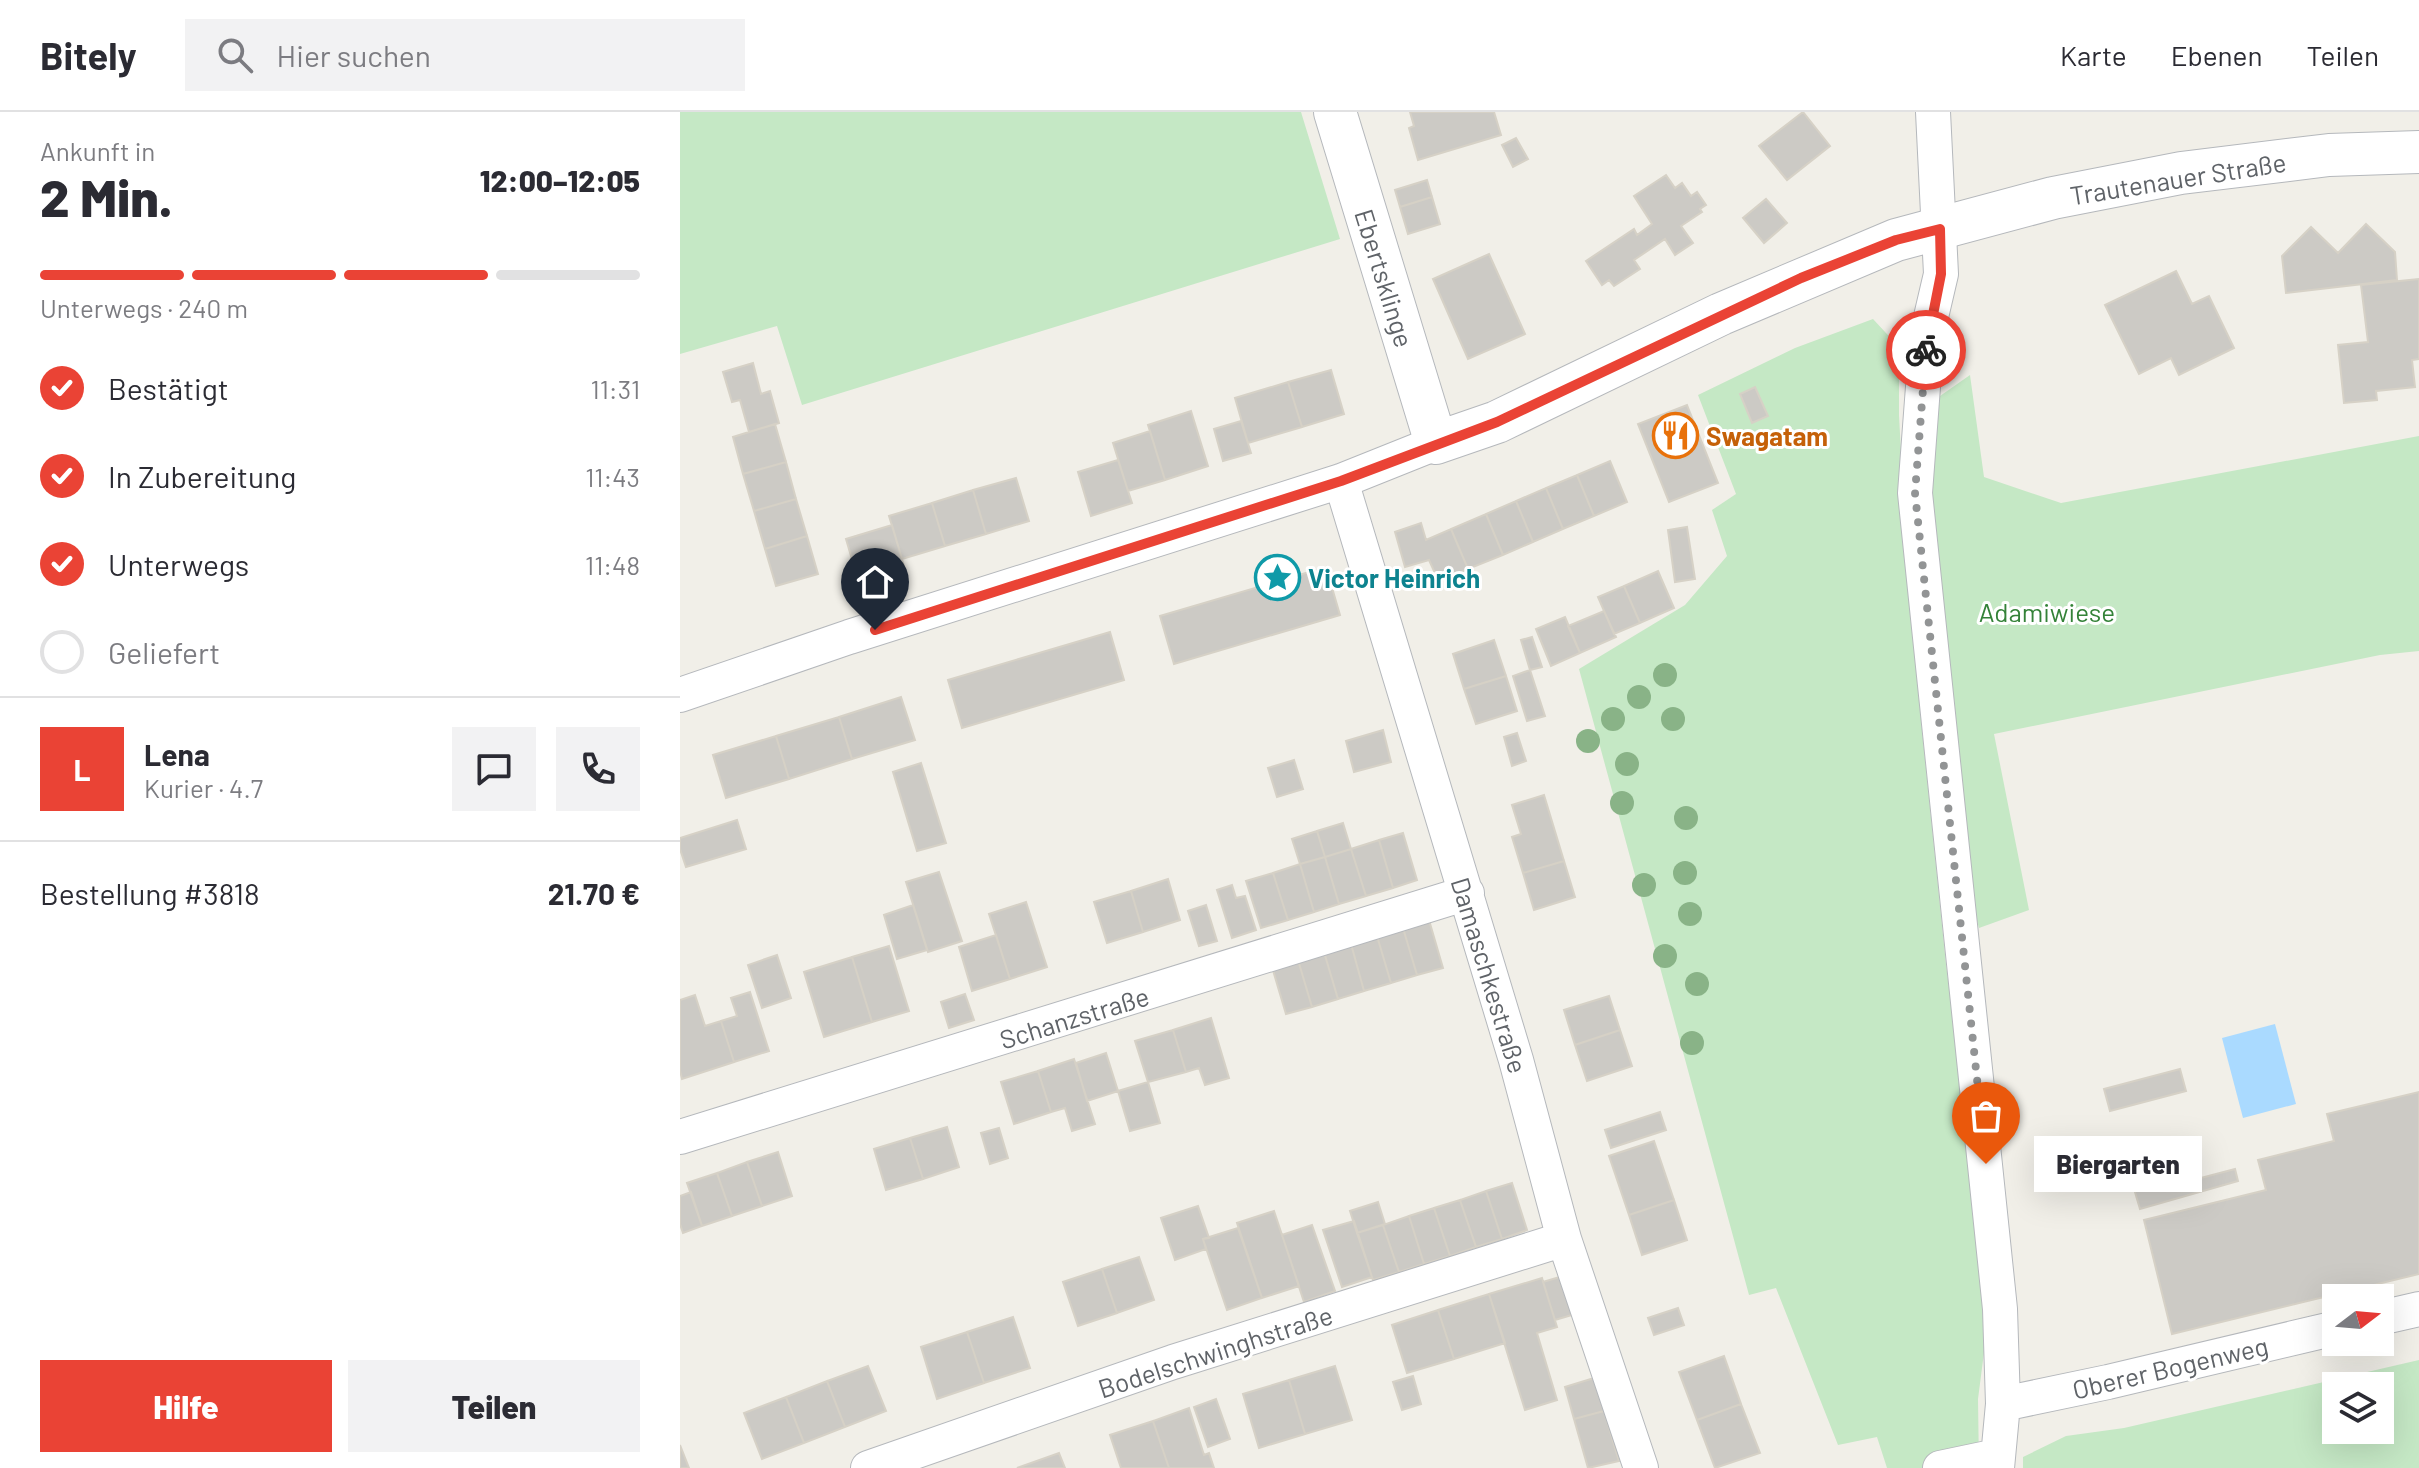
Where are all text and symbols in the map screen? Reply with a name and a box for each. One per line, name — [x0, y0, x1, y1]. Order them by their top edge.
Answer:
search box — [185, 19, 745, 91]
text: Bitely — [40, 32, 137, 78]
icon: search — [213, 33, 257, 77]
text: Hier suchen — [277, 37, 431, 73]
text: Karte — [2060, 38, 2127, 72]
text: Ebenen — [2171, 38, 2263, 72]
text: Teilen — [2307, 38, 2379, 72]
text: Ankunft in — [40, 135, 155, 166]
street label: Trautenauer Straße — [2068, 146, 2288, 210]
text: 12:00–12:05 — [480, 162, 640, 198]
text: 2 Min. — [40, 165, 173, 227]
street label: Ebertsklinge — [1349, 205, 1421, 351]
text: Unterwegs · 240 m — [40, 292, 248, 323]
courier — [1886, 310, 1966, 390]
icon: bike — [1904, 328, 1948, 372]
icon: check — [40, 366, 84, 410]
text: Bestätigt — [108, 370, 229, 406]
text: 11:31 — [591, 373, 640, 404]
restaurant icon: Swagatam — [1651, 411, 1699, 459]
place label: Swagatam — [1706, 420, 1828, 451]
icon: check — [40, 454, 84, 498]
text: In Zubereitung — [108, 458, 296, 494]
text: 11:43 — [585, 461, 640, 492]
icon: check — [40, 542, 84, 586]
text: Unterwegs — [108, 546, 249, 582]
pin — [841, 548, 909, 630]
text: 11:48 — [585, 549, 640, 580]
place icon: Victor Heinrich — [1253, 553, 1301, 601]
icon: home — [853, 560, 897, 604]
place label: Victor Heinrich — [1308, 562, 1480, 593]
park label: Adamiwiese — [1979, 596, 2115, 627]
text: Geliefert — [108, 634, 220, 670]
button: chat — [452, 727, 536, 811]
button: phone — [556, 727, 640, 811]
text: Lena — [144, 736, 210, 772]
text: L — [73, 751, 91, 787]
text: Kurier · 4.7 — [144, 772, 263, 803]
street label: Damaschkestraße — [1445, 873, 1535, 1077]
text: Bestellung #3818 — [40, 875, 260, 911]
text: 21.70 € — [548, 875, 640, 911]
street label: Schanzstraße — [996, 980, 1152, 1054]
pin — [1952, 1082, 2020, 1164]
icon: bag — [1964, 1094, 2008, 1138]
callout: Biergarten — [2034, 1136, 2202, 1192]
text: Biergarten — [2056, 1148, 2180, 1179]
north arrow — [2322, 1284, 2394, 1356]
map controls — [2322, 1284, 2394, 1444]
street label: Bodelschwinghstraße — [1094, 1298, 1336, 1404]
street label: Oberer Bogenweg — [2069, 1329, 2271, 1405]
button: Hilfe — [40, 1360, 332, 1452]
button: Teilen — [348, 1360, 640, 1452]
button: layers — [2322, 1372, 2394, 1444]

